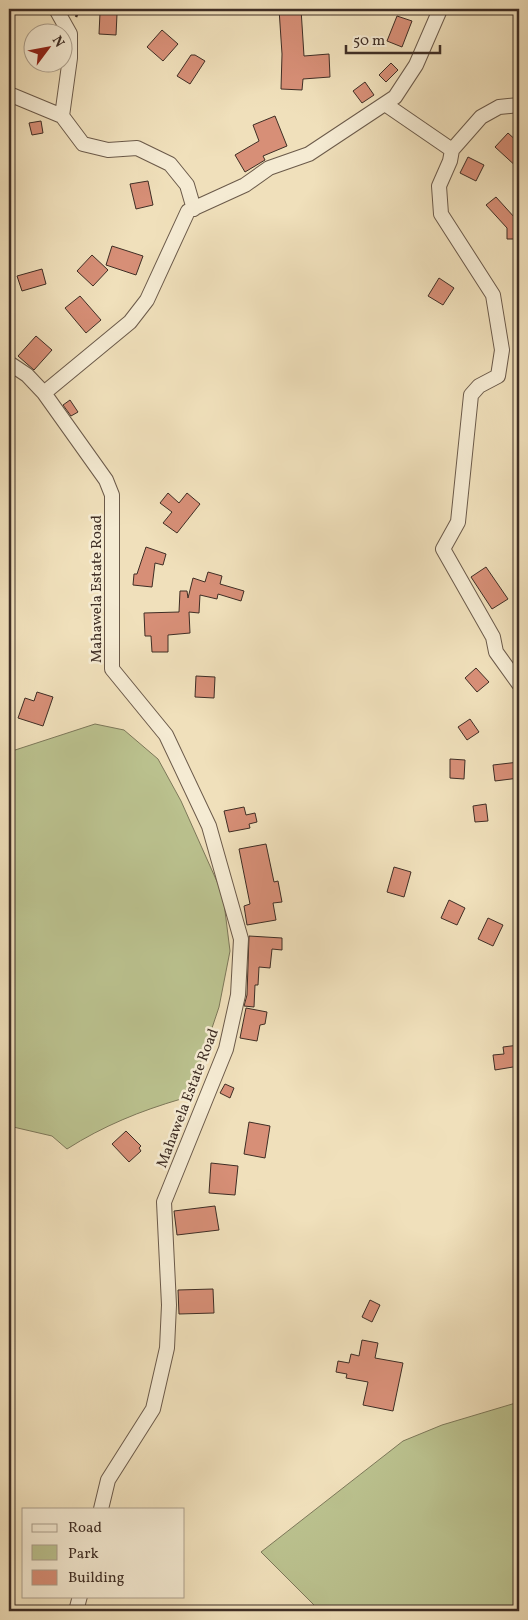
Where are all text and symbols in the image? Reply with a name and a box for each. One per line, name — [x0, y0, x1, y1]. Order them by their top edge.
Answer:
north arrow — [22, 22, 72, 72]
scale bar — [346, 22, 439, 54]
text: 50 m — [353, 31, 385, 52]
text: N — [47, 33, 69, 51]
street label: Mahawela Estate Road — [87, 515, 108, 663]
street label: Mahawela Estate Road — [152, 1026, 225, 1171]
legend — [22, 1508, 185, 1598]
text: Road — [68, 1518, 102, 1539]
text: Park — [68, 1544, 99, 1565]
text: Building — [68, 1568, 125, 1589]

